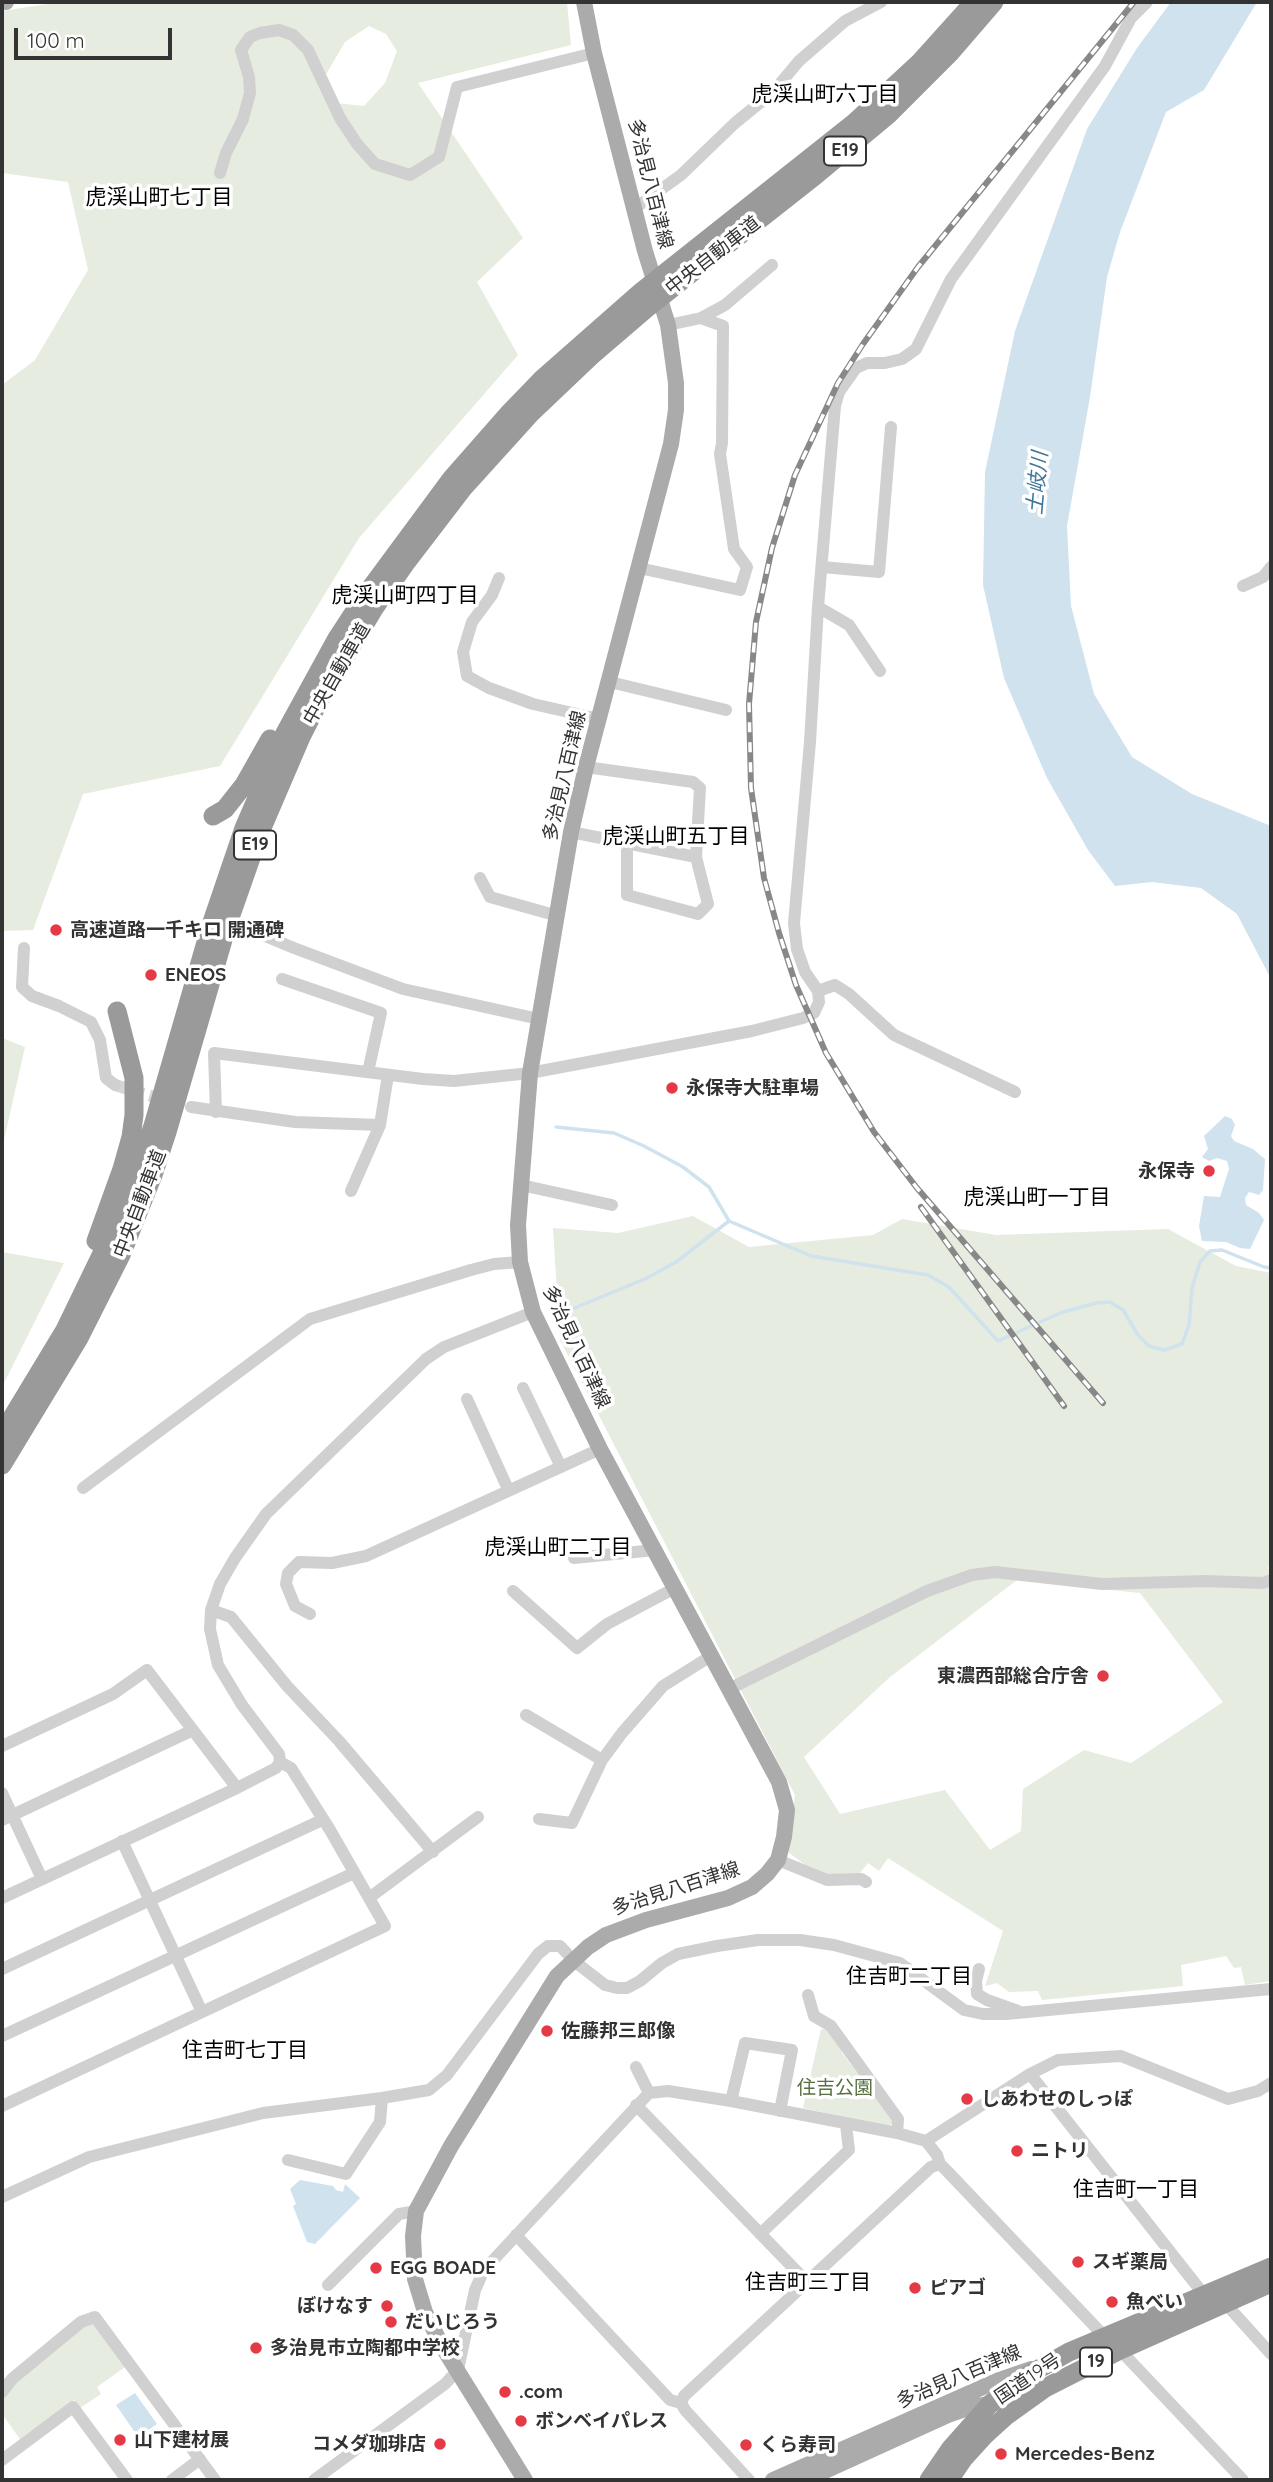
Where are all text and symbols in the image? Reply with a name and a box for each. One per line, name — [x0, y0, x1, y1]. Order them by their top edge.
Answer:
scale bar — [18, 14, 175, 58]
text: 100 m — [27, 27, 85, 53]
district label: 虎渓山町六丁目 — [752, 82, 898, 108]
street label: 多治見八百津線 — [623, 117, 677, 251]
road number: E19 — [824, 136, 866, 166]
district label: 虎渓山町七丁目 — [86, 185, 232, 211]
street label: 中央自動車道 — [661, 212, 765, 300]
water label: 土岐川 — [1023, 451, 1053, 515]
district label: 虎渓山町四丁目 — [332, 583, 478, 609]
street label: 中央自動車道 — [299, 619, 375, 729]
street label: 多治見八百津線 — [539, 709, 591, 843]
district label: 虎渓山町五丁目 — [603, 824, 749, 850]
road number: E19 — [234, 830, 276, 860]
place label: 高速道路一千キロ 開通碑 — [70, 919, 284, 941]
marker: 高速道路一千キロ 開通碑 — [48, 922, 64, 938]
place label: ENEOS — [165, 964, 226, 986]
marker: ENEOS — [143, 967, 159, 983]
place label: 永保寺大駐車場 — [686, 1077, 819, 1099]
marker: 永保寺大駐車場 — [664, 1080, 680, 1096]
street label: 中央自動車道 — [109, 1147, 171, 1261]
place label: 永保寺 — [1138, 1160, 1195, 1182]
marker: 永保寺 — [1201, 1163, 1217, 1179]
district label: 虎渓山町一丁目 — [964, 1185, 1110, 1211]
street label: 多治見八百津線 — [538, 1282, 614, 1412]
district label: 虎渓山町二丁目 — [485, 1535, 631, 1561]
place label: 東濃西部総合庁舎 — [937, 1665, 1089, 1687]
marker: 東濃西部総合庁舎 — [1095, 1668, 1111, 1684]
street label: 多治見八百津線 — [609, 1858, 743, 1920]
district label: 住吉町二丁目 — [846, 1964, 972, 1990]
place label: 佐藤邦三郎像 — [561, 2020, 675, 2042]
marker: 佐藤邦三郎像 — [539, 2023, 555, 2039]
district label: 住吉町七丁目 — [182, 2038, 308, 2064]
park label: 住吉公園 — [797, 2077, 873, 2099]
place label: しあわせのしっぽ — [981, 2088, 1133, 2110]
marker: しあわせのしっぽ — [959, 2091, 975, 2107]
place label: ニトリ — [1031, 2140, 1088, 2162]
marker: ニトリ — [1009, 2143, 1025, 2159]
district label: 住吉町一丁目 — [1073, 2177, 1199, 2203]
place label: スギ薬局 — [1092, 2251, 1168, 2273]
marker: スギ薬局 — [1070, 2254, 1086, 2270]
place label: EGG BOADE — [390, 2257, 496, 2279]
marker: EGG BOADE — [368, 2260, 384, 2276]
district label: 住吉町三丁目 — [745, 2270, 871, 2296]
place label: ピアゴ — [929, 2277, 986, 2299]
marker: ピアゴ — [907, 2280, 923, 2296]
place label: 魚べい — [1126, 2291, 1183, 2313]
marker: 魚べい — [1104, 2294, 1120, 2310]
place label: ぼけなす — [297, 2295, 373, 2317]
marker: ぼけなす — [379, 2298, 395, 2314]
place label: だいじろう — [405, 2311, 500, 2333]
marker: だいじろう — [383, 2314, 399, 2330]
place label: 多治見市立陶都中学校 — [270, 2337, 460, 2359]
marker: 多治見市立陶都中学校 — [248, 2340, 264, 2356]
street label: 多治見八百津線 — [893, 2341, 1025, 2413]
road number: 19 — [1080, 2348, 1112, 2376]
street label: 国道19号 — [991, 2349, 1065, 2409]
place label: .com — [519, 2381, 563, 2403]
marker: .com — [497, 2384, 513, 2400]
place label: ボンベイパレス — [535, 2410, 668, 2432]
marker: ボンベイパレス — [513, 2413, 529, 2429]
place label: 山下建材展 — [134, 2429, 229, 2451]
marker: 山下建材展 — [112, 2432, 128, 2448]
place label: コメダ珈琲店 — [312, 2433, 426, 2455]
place label: くら寿司 — [760, 2434, 836, 2456]
marker: コメダ珈琲店 — [432, 2436, 448, 2452]
marker: くら寿司 — [738, 2437, 754, 2453]
place label: Mercedes-Benz — [1015, 2443, 1155, 2465]
marker: Mercedes-Benz — [993, 2446, 1009, 2462]

